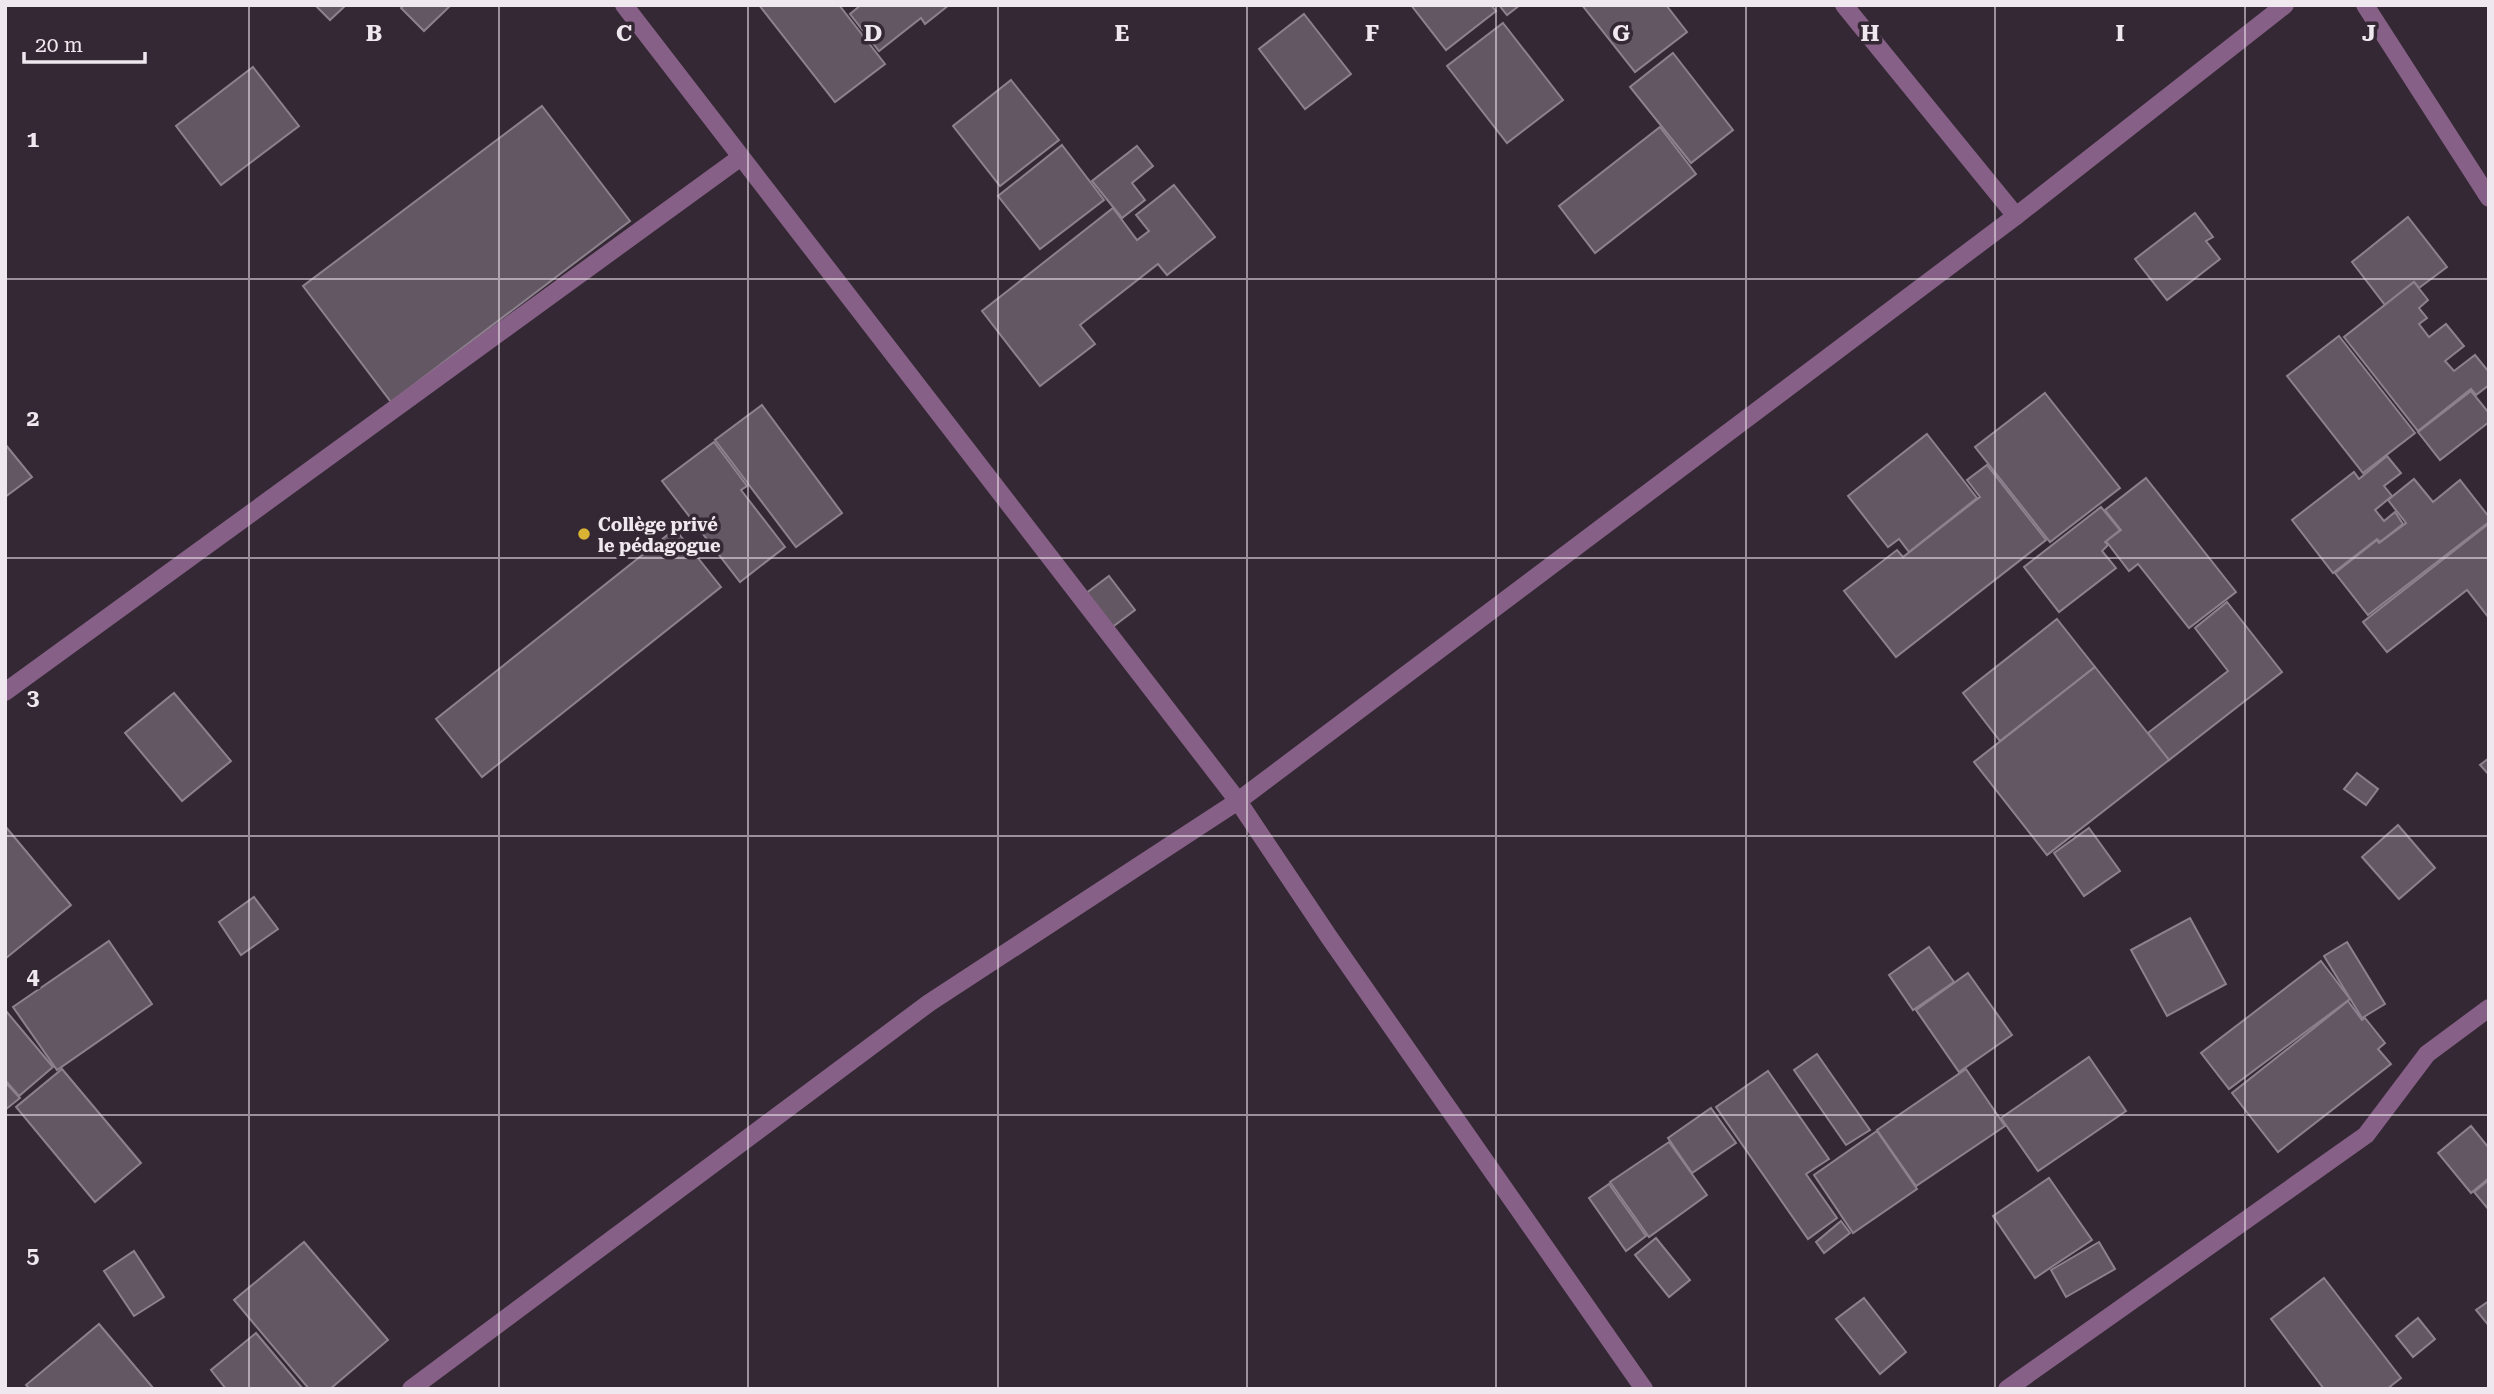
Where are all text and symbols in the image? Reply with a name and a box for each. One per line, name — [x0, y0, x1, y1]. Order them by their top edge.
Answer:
text: B — [366, 20, 382, 47]
text: C — [616, 20, 632, 47]
text: D — [864, 20, 882, 47]
text: E — [1115, 20, 1129, 47]
text: F — [1365, 20, 1379, 47]
text: G — [1612, 20, 1630, 47]
text: H — [1861, 20, 1880, 47]
text: I — [2115, 20, 2125, 47]
text: J — [2362, 20, 2376, 47]
scale bar — [24, 21, 145, 65]
text: 20 m — [35, 33, 83, 57]
text: 1 — [27, 126, 40, 153]
text: 2 — [27, 405, 39, 432]
place label: Collège privé le pédagogue — [598, 514, 721, 556]
marker: Collège privé le pédagogue — [576, 526, 592, 542]
text: 3 — [27, 684, 40, 711]
text: 4 — [27, 963, 40, 990]
text: 5 — [27, 1242, 40, 1269]

